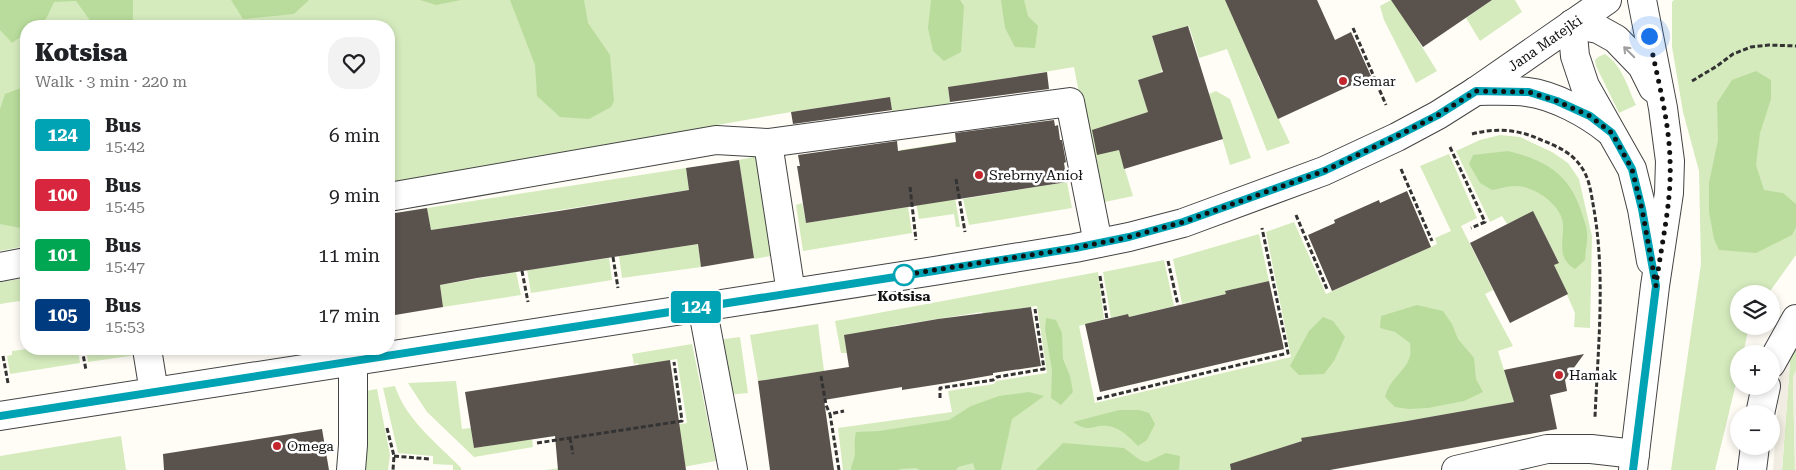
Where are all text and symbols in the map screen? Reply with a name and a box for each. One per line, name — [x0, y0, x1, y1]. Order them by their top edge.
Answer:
street label: Jana Matejki — [1505, 12, 1585, 74]
your location — [1637, 24, 1662, 49]
button: heart — [328, 37, 380, 89]
text: Kotsisa — [35, 39, 128, 67]
one-way arrow — [1623, 46, 1635, 58]
text: Walk · 3 min · 220 m — [35, 72, 187, 91]
place label: Semar — [1353, 73, 1396, 89]
marker: Semar — [1337, 75, 1349, 87]
text: Bus — [105, 114, 141, 137]
text: 124 — [47, 124, 78, 145]
text: 6 min — [329, 124, 380, 147]
text: 15:42 — [105, 137, 145, 156]
place label: Srebrny Anioł — [989, 167, 1083, 183]
marker: Srebrny Anioł — [973, 169, 985, 181]
text: Bus — [105, 174, 141, 197]
text: 100 — [47, 184, 78, 205]
text: 9 min — [329, 184, 380, 207]
text: 15:45 — [105, 197, 145, 216]
text: Bus — [105, 234, 141, 257]
text: 101 — [47, 244, 78, 265]
text: 11 min — [318, 244, 380, 267]
text: 15:47 — [105, 257, 145, 276]
marker: Kotsisa — [893, 264, 915, 286]
map controls — [1730, 285, 1780, 455]
button: layers — [1730, 285, 1780, 335]
place label: Kotsisa — [878, 288, 931, 304]
line badge: 124 — [667, 291, 725, 323]
text: Bus — [105, 294, 141, 317]
text: 124 — [681, 296, 711, 317]
text: 105 — [47, 304, 78, 325]
text: 17 min — [318, 304, 380, 327]
text: 15:53 — [105, 317, 145, 336]
button: + — [1730, 345, 1780, 395]
place label: Hamak — [1569, 367, 1617, 383]
marker: Hamak — [1553, 369, 1565, 381]
button: − — [1730, 405, 1780, 455]
place label: Omega — [287, 438, 334, 454]
marker: Omega — [271, 440, 283, 452]

